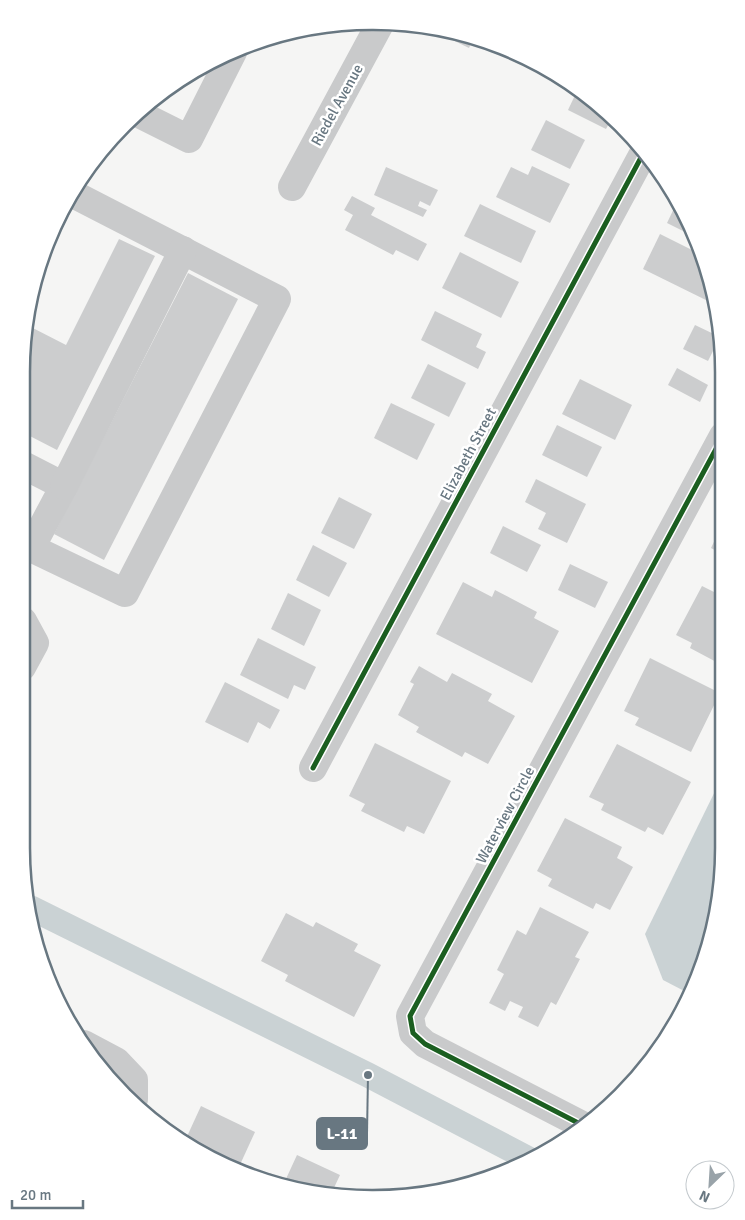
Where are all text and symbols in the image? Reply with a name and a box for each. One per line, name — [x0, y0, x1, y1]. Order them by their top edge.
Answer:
street label: Riedel Avenue — [307, 61, 367, 149]
street label: Elizabeth Street — [436, 405, 500, 503]
street label: Waterview Circle — [472, 763, 538, 867]
callout: L-11 — [317, 1118, 367, 1149]
text: L-11 — [327, 1124, 358, 1144]
north arrow — [685, 1160, 735, 1210]
scale bar — [12, 1178, 84, 1210]
text: 20 m — [20, 1186, 51, 1204]
text: N — [697, 1187, 713, 1206]

